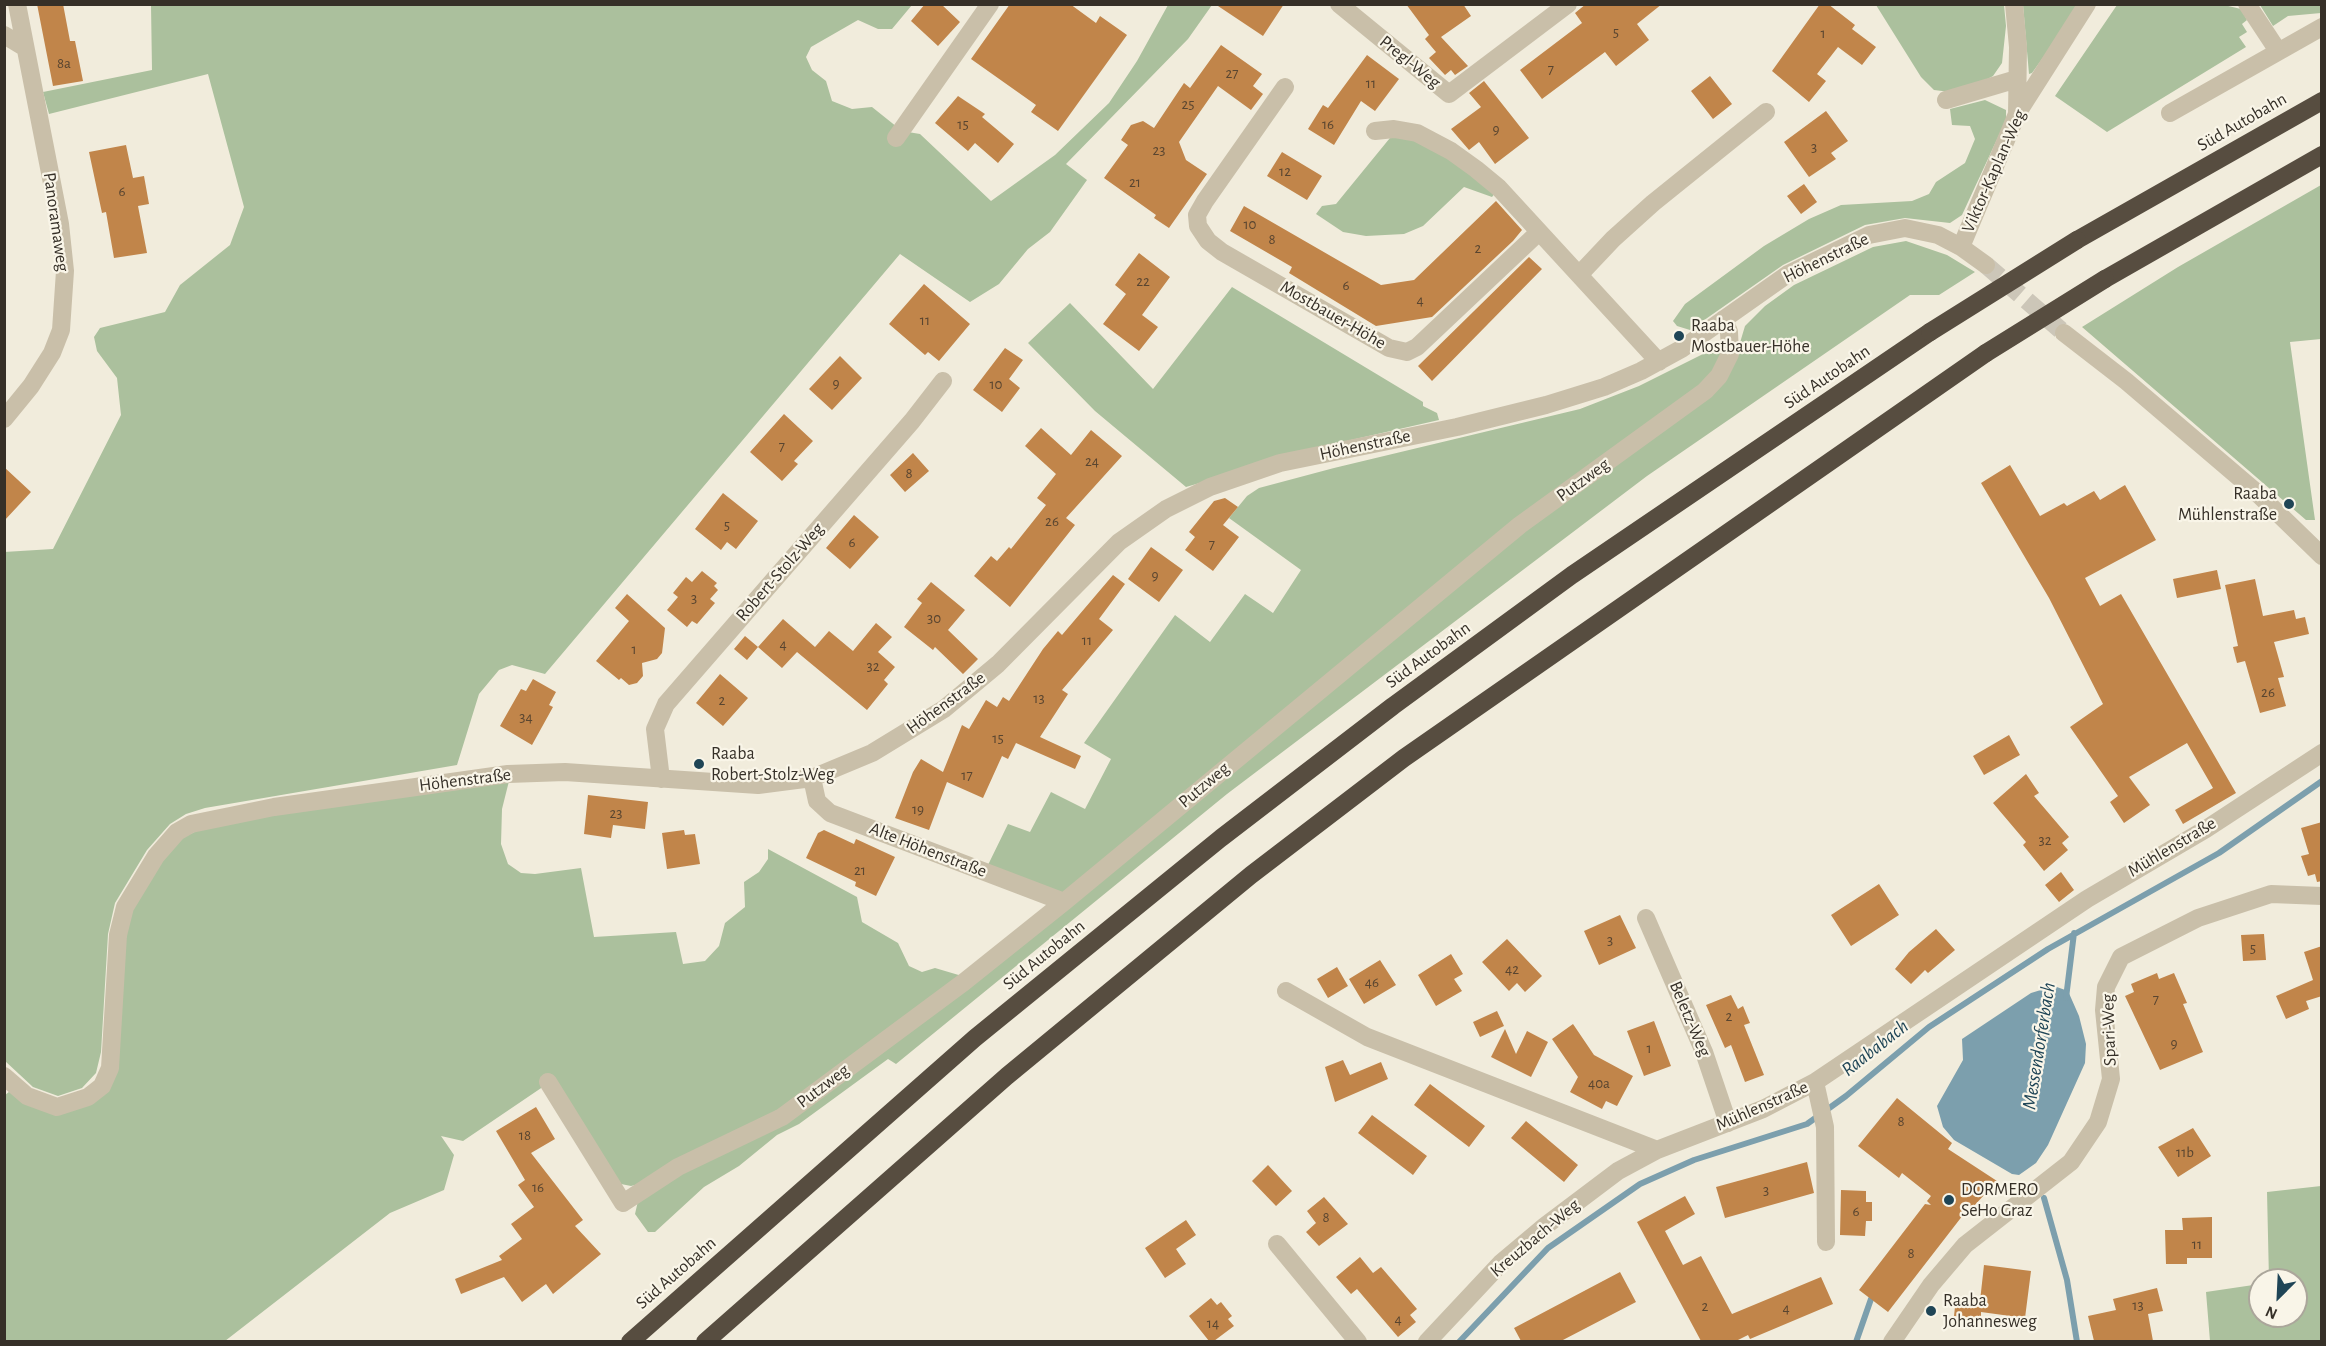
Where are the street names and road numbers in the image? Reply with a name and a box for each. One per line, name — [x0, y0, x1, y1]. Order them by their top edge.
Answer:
street label: Pregl-Weg — [1375, 31, 1445, 93]
street label: Süd Autobahn — [2193, 88, 2291, 156]
street label: Viktor-Kaplan-Weg — [1957, 106, 2031, 236]
street label: Panoramaweg — [38, 171, 74, 273]
street label: Höhenstraße — [1780, 228, 1872, 288]
street label: Mostbauer-Höhe — [1276, 276, 1390, 354]
street label: Süd Autobahn — [1780, 340, 1874, 414]
street label: Höhenstraße — [1318, 425, 1412, 465]
street label: Putzweg — [1552, 454, 1614, 506]
street label: Robert-Stolz-Weg — [731, 518, 829, 626]
street label: Süd Autobahn — [1381, 617, 1475, 693]
street label: Höhenstraße — [902, 667, 990, 739]
street label: Putzweg — [1174, 757, 1234, 813]
street label: Höhenstraße — [418, 764, 512, 796]
street label: Mühlenstraße — [2124, 812, 2220, 882]
street label: Alte Höhenstraße — [866, 818, 990, 882]
street label: Süd Autobahn — [999, 915, 1089, 995]
street label: Beletz-Weg — [1664, 978, 1716, 1060]
street label: Spari-Weg — [2097, 994, 2121, 1066]
street label: Putzweg — [792, 1059, 854, 1113]
street label: Mühlenstraße — [1712, 1076, 1812, 1136]
street label: Kreuzbach-Weg — [1486, 1194, 1584, 1282]
street label: Süd Autobahn — [631, 1232, 721, 1314]

